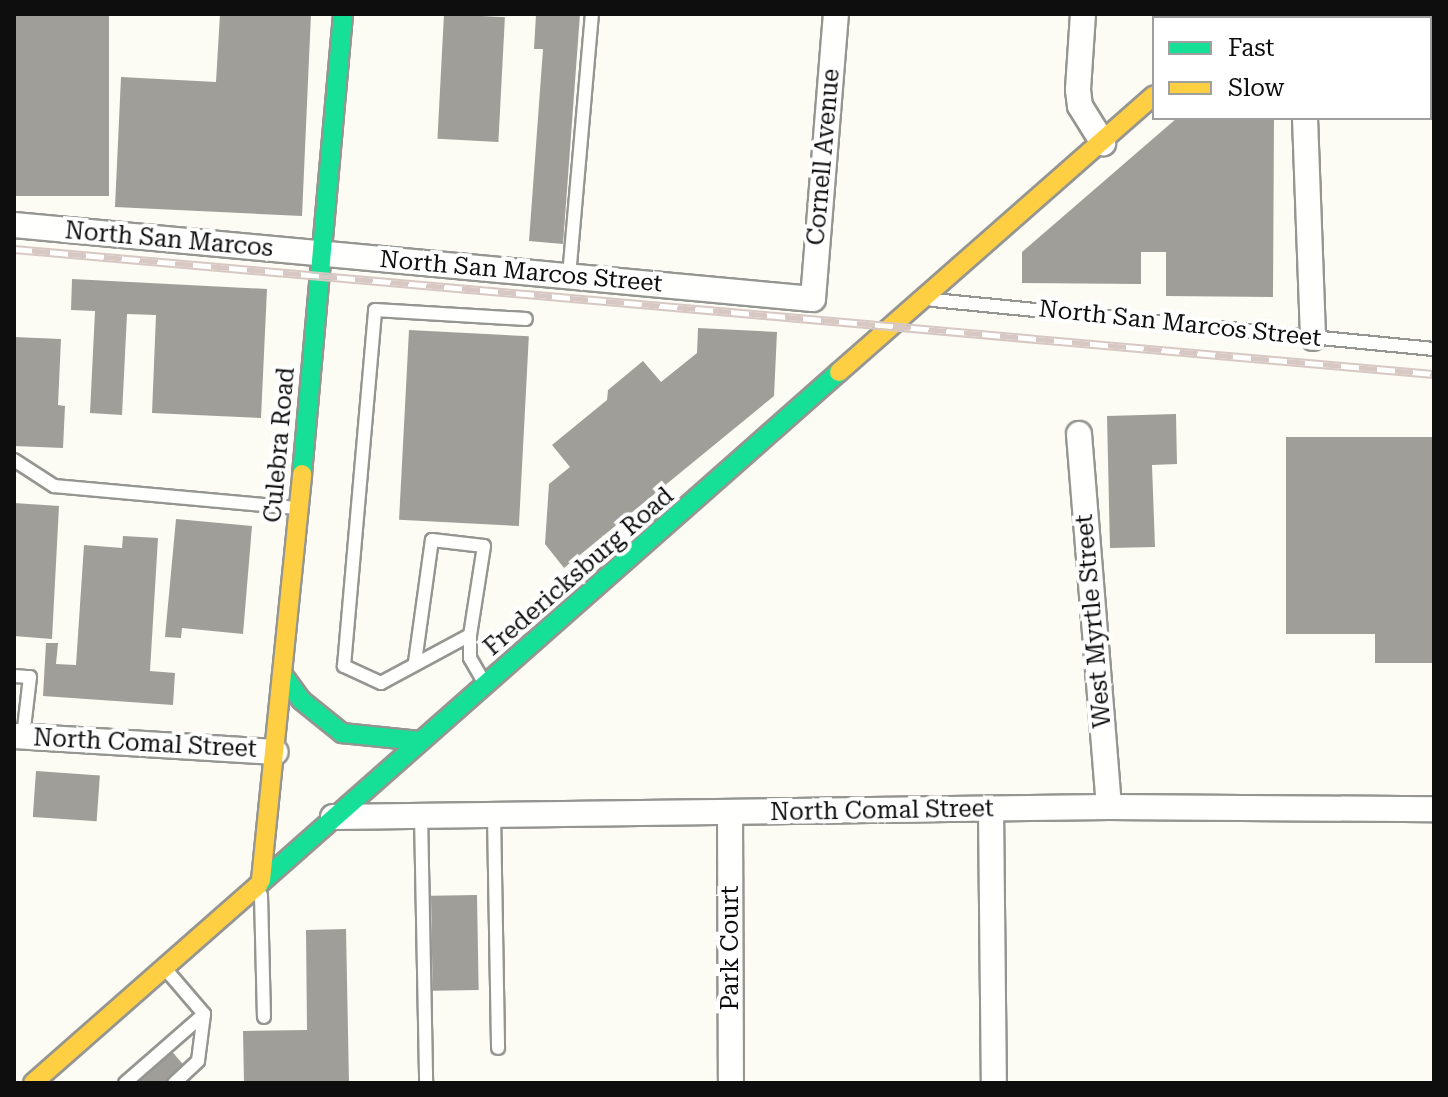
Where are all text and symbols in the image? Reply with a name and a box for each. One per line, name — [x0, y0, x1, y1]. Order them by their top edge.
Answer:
legend — [1152, 16, 1432, 120]
text: Fast — [1228, 34, 1275, 62]
street label: Cornell Avenue — [802, 67, 846, 247]
text: Slow — [1228, 74, 1284, 102]
street label: North San Marcos — [64, 217, 274, 263]
street label: North San Marcos Street — [378, 245, 664, 299]
street label: North San Marcos Street — [1037, 295, 1323, 353]
street label: Culebra Road — [259, 366, 301, 524]
street label: Fredericksburg Road — [478, 482, 680, 662]
street label: West Myrtle Street — [1070, 513, 1118, 729]
street label: North Comal Street — [33, 724, 257, 764]
street label: North Comal Street — [770, 795, 994, 827]
street label: Park Court — [717, 885, 745, 1011]

